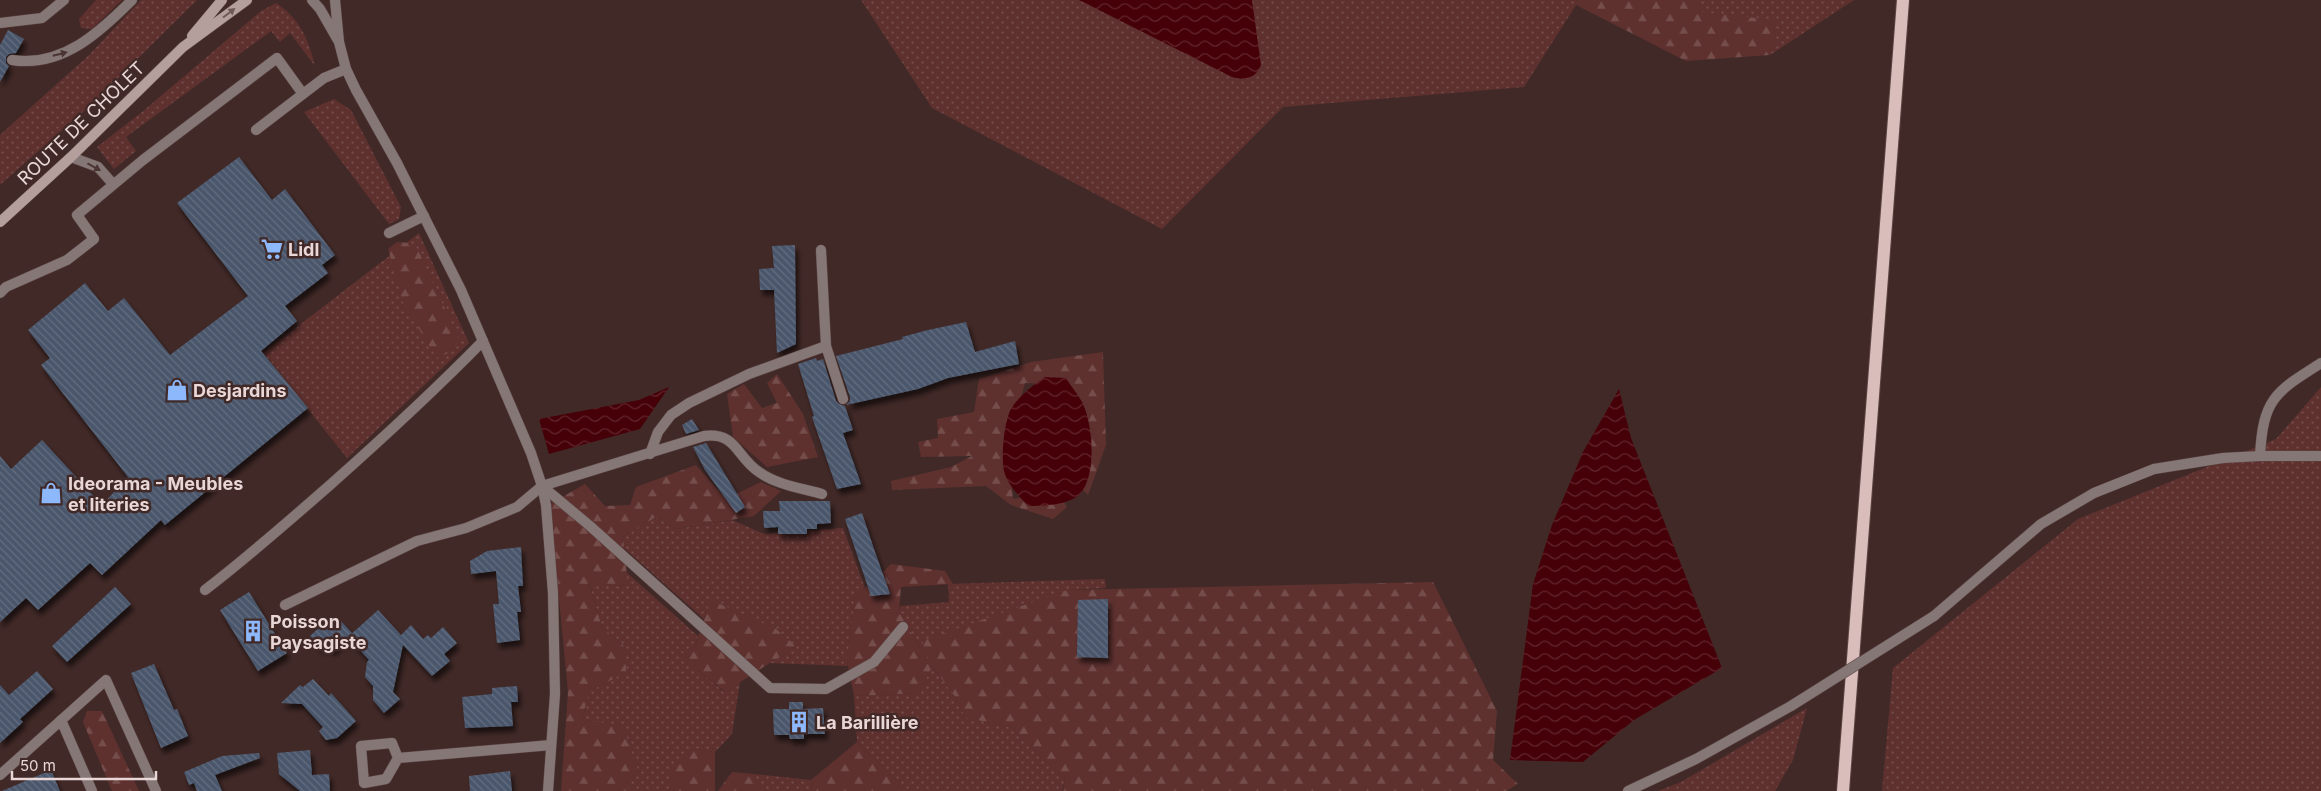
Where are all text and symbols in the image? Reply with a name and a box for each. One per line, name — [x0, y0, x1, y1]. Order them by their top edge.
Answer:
one-way arrow — [222, 8, 235, 19]
one-way arrow — [53, 50, 68, 58]
street label: ROUTE DE CHOLET — [13, 57, 149, 189]
one-way arrow — [87, 163, 102, 171]
supermarket icon: Lidl — [259, 236, 285, 262]
place label: Lidl — [288, 239, 319, 260]
shop icon: Desjardins — [164, 377, 190, 403]
place label: Desjardins — [193, 380, 287, 401]
place label: Ideorama - Meubles et literies — [68, 473, 243, 515]
shop icon: Ideorama - Meubles et literies — [38, 480, 64, 506]
place label: Poisson Paysagiste — [270, 611, 367, 653]
building icon: Poisson Paysagiste — [240, 618, 266, 644]
building icon: La Barillière — [786, 709, 812, 735]
place label: La Barillière — [816, 712, 919, 733]
scale bar — [12, 748, 156, 780]
text: 50 m — [20, 756, 56, 775]

